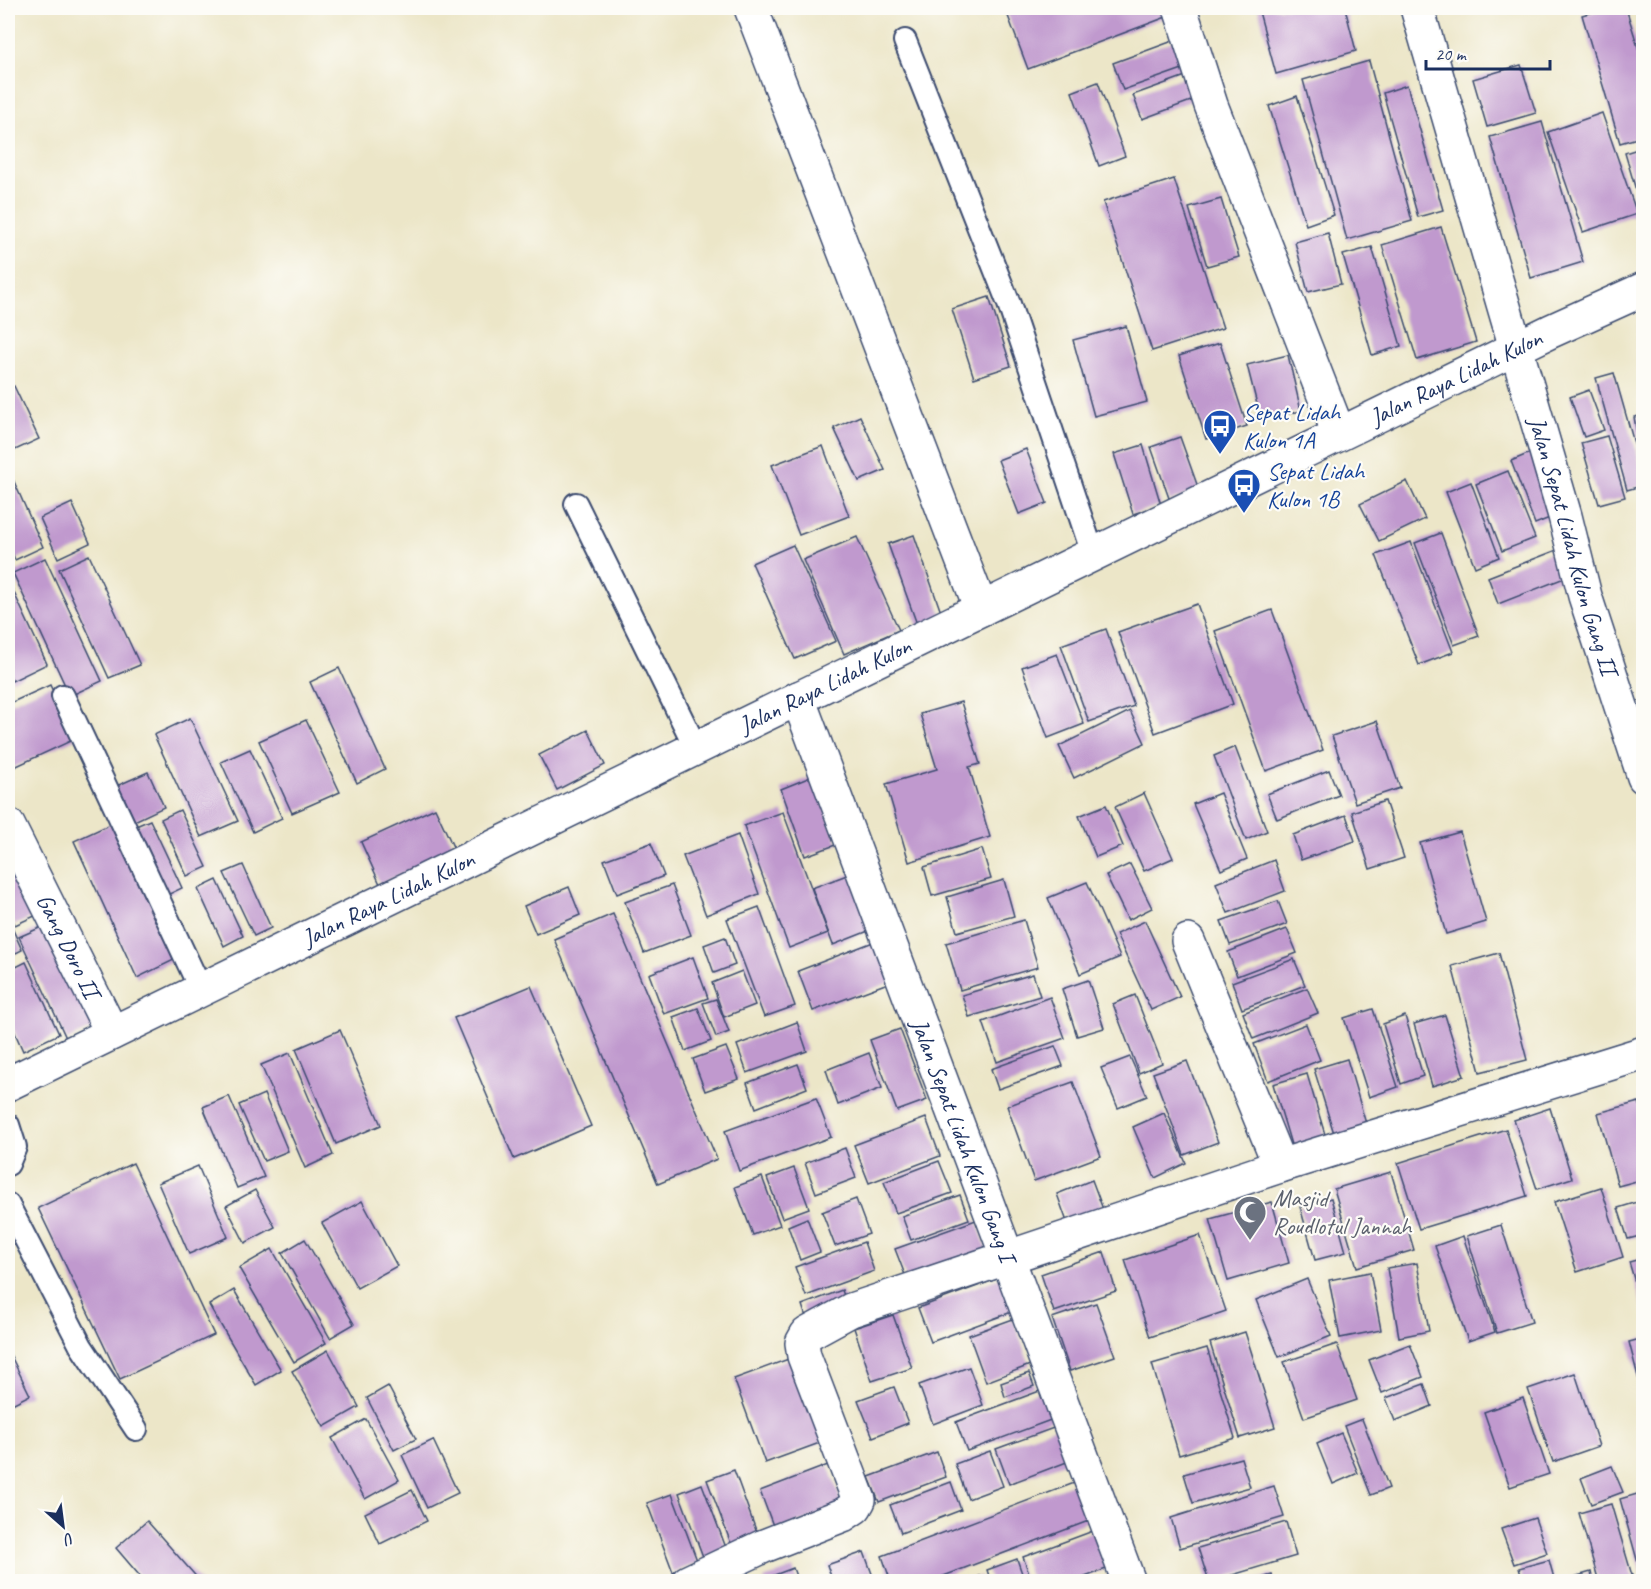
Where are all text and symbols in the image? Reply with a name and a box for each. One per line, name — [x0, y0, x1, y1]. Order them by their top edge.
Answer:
scale bar — [1426, 33, 1550, 71]
text: 20 m — [1435, 43, 1468, 65]
street label: Jalan Raya Lidah Kulon — [1364, 322, 1548, 433]
place label: Sepat Lidah Kulon 1A — [1243, 397, 1342, 455]
bus stop icon: Sepat Lidah Kulon 1A — [1202, 408, 1238, 455]
street label: Jalan Sepat Lidah Kulon Gang II — [1522, 412, 1626, 684]
place label: Sepat Lidah Kulon 1B — [1267, 456, 1366, 514]
bus stop icon: Sepat Lidah Kulon 1B — [1226, 467, 1262, 514]
street label: Jalan Raya Lidah Kulon — [733, 630, 917, 740]
street label: Jalan Raya Lidah Kulon — [296, 843, 480, 954]
street label: Gang Doro II — [30, 889, 109, 1008]
street label: Jalan Sepat Lidah Kulon Gang I — [904, 1014, 1024, 1271]
place label: Masjid Roudlotul Jannah — [1273, 1183, 1413, 1241]
mosque icon: Masjid Roudlotul Jannah — [1232, 1194, 1268, 1241]
north arrow — [33, 1496, 93, 1556]
text: U — [59, 1528, 78, 1551]

